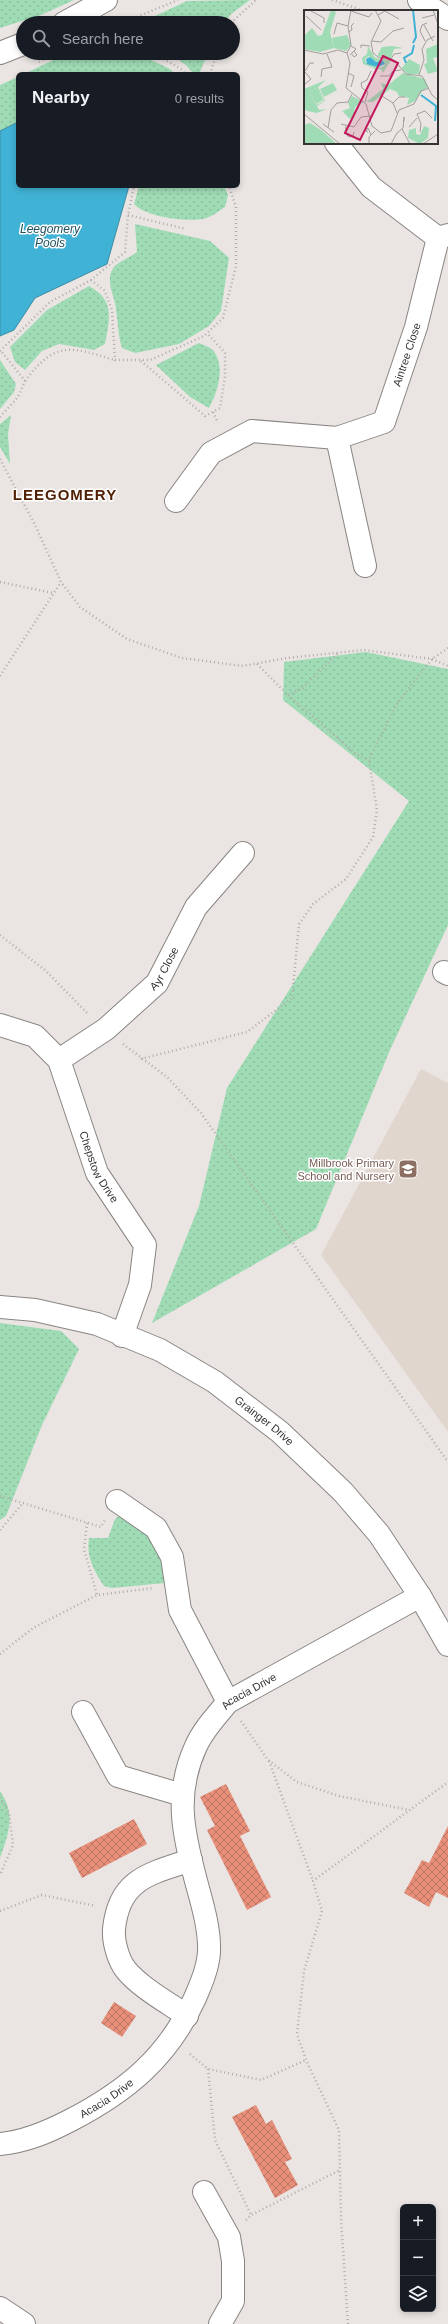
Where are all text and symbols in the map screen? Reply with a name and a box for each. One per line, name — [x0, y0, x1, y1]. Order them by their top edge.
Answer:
inset map — [304, 10, 438, 144]
search box — [16, 16, 240, 60]
icon: search — [30, 27, 52, 49]
text: Search here — [62, 30, 144, 47]
text: Nearby — [32, 88, 90, 107]
text: 0 results — [175, 91, 224, 106]
water label: Leegomery Pools — [20, 222, 81, 250]
street label: Aintree Close — [390, 322, 423, 388]
district label: LEEGOMERY — [13, 486, 117, 503]
street label: Ayr Close — [147, 945, 181, 993]
street label: Chepstow Drive — [77, 1130, 121, 1205]
place label: Millbrook Primary School and Nursery — [297, 1157, 394, 1182]
school or university icon: Millbrook Primary School and Nursery — [397, 1158, 419, 1180]
street label: Grainger Drive — [233, 1394, 296, 1448]
street label: Acacia Drive — [219, 1671, 278, 1712]
street label: Acacia Drive — [78, 2076, 136, 2120]
map controls — [400, 2204, 436, 2312]
button: + — [400, 2204, 436, 2240]
button: − — [400, 2240, 436, 2276]
button: layers — [400, 2276, 436, 2312]

